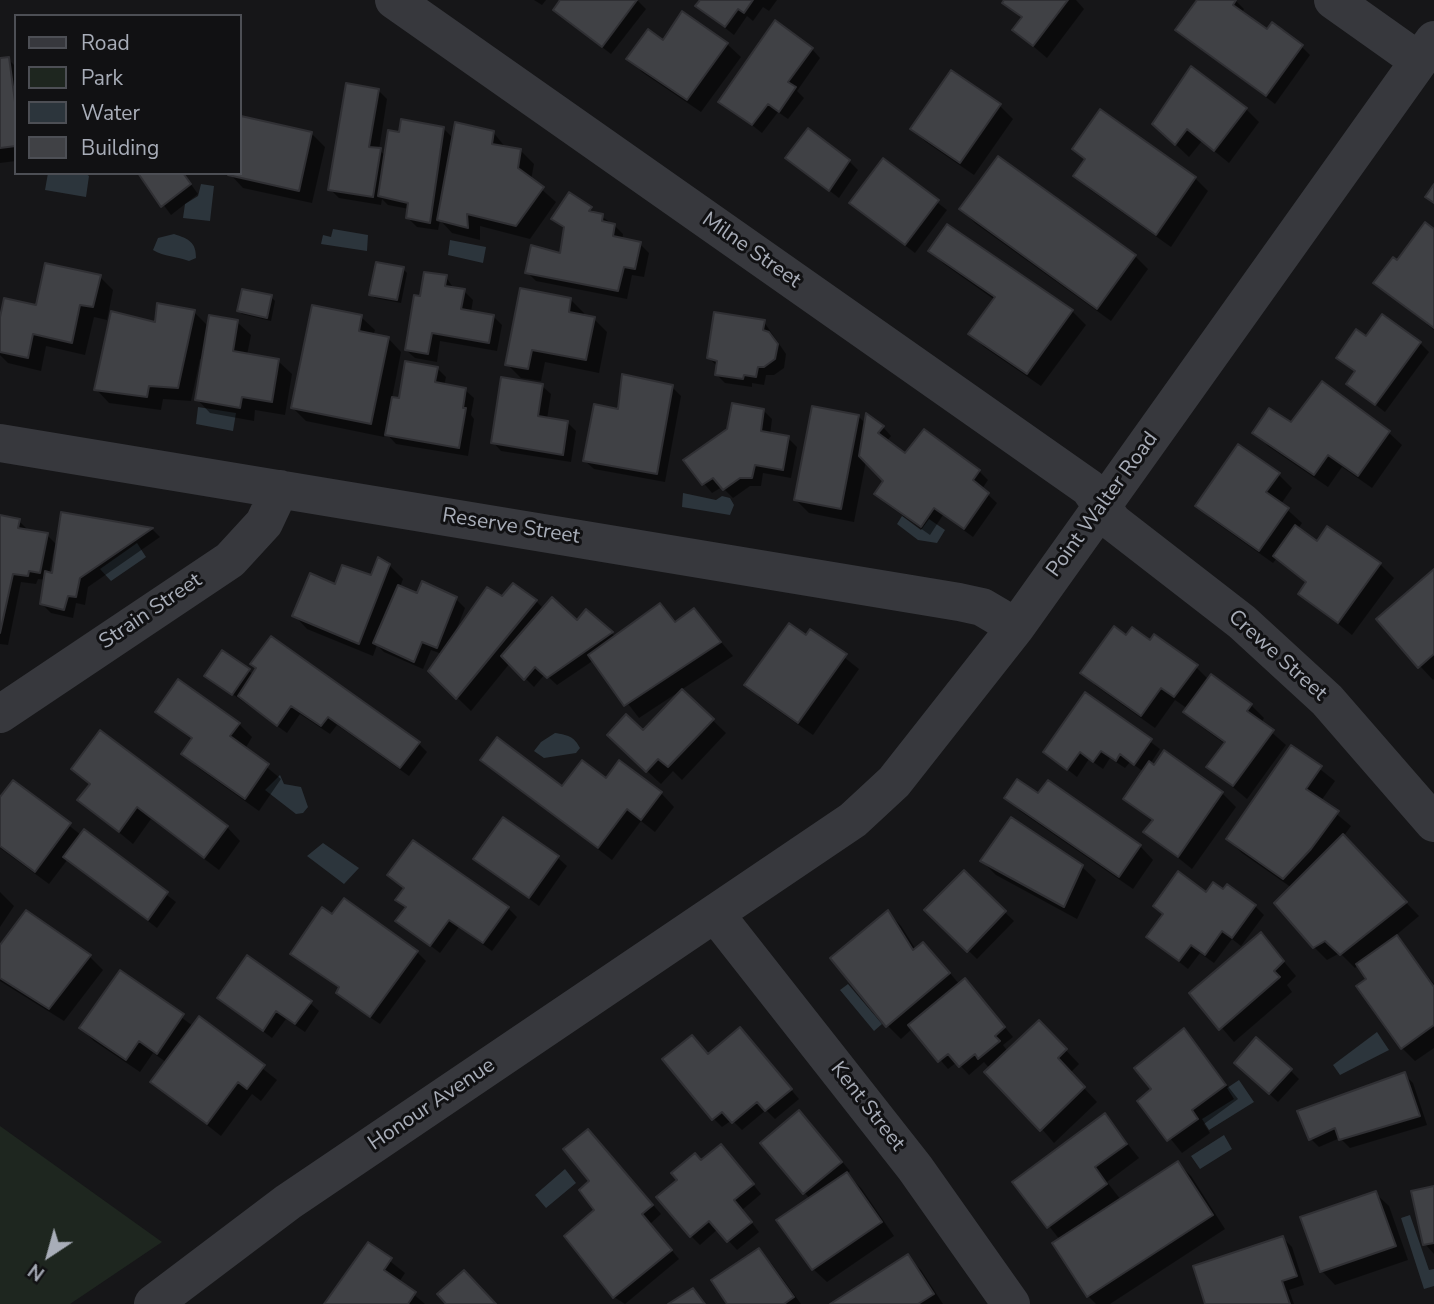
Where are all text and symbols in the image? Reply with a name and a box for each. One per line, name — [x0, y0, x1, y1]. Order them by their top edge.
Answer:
legend — [14, 14, 242, 175]
text: Road — [81, 29, 130, 57]
text: Park — [81, 64, 123, 92]
text: Water — [81, 99, 140, 127]
text: Building — [81, 134, 159, 162]
street label: Milne Street — [697, 208, 805, 294]
street label: Point Walter Road — [1042, 427, 1164, 583]
street label: Reserve Street — [440, 504, 582, 550]
street label: Strain Street — [95, 568, 207, 656]
street label: Crewe Street — [1223, 605, 1331, 707]
street label: Honour Avenue — [364, 1053, 500, 1157]
street label: Kent Street — [824, 1057, 910, 1157]
north arrow — [14, 1220, 84, 1290]
text: N — [23, 1257, 50, 1287]

